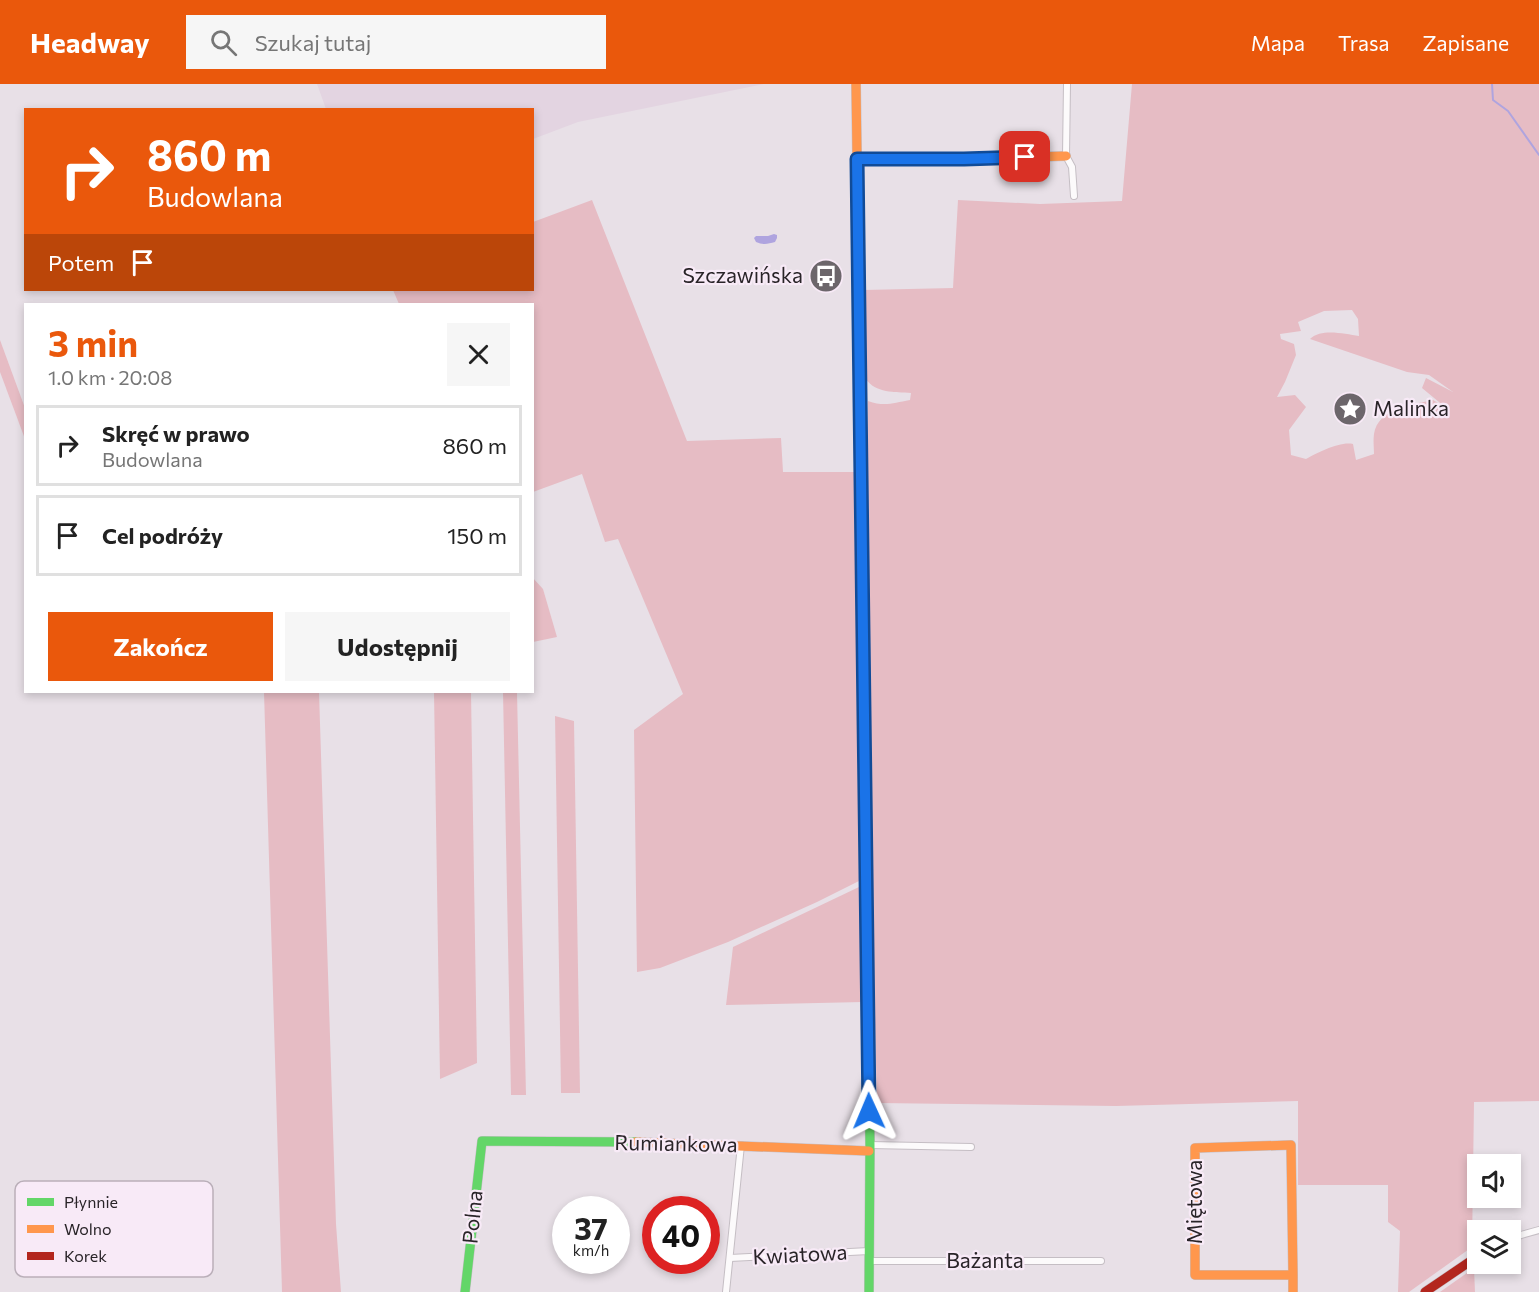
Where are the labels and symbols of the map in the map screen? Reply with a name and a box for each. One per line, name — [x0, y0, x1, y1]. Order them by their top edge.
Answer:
pin — [999, 131, 1050, 182]
bus stop icon: Szczawińska — [808, 258, 844, 294]
place label: Szczawińska — [683, 262, 803, 287]
place icon: Malinka — [1332, 391, 1368, 427]
place label: Malinka — [1373, 395, 1449, 420]
position arrow — [837, 1079, 901, 1143]
street label: Rumiankowa — [614, 1129, 738, 1156]
street label: Miętowa — [1181, 1160, 1206, 1244]
legend — [15, 1181, 213, 1277]
street label: Polna — [456, 1189, 487, 1245]
text: Płynnie — [64, 1192, 118, 1211]
speed limit sign: 40 — [642, 1196, 720, 1274]
text: Wolno — [64, 1219, 112, 1238]
street label: Kwiatowa — [752, 1239, 848, 1268]
text: Korek — [64, 1246, 107, 1265]
street label: Bażanta — [946, 1247, 1024, 1272]

